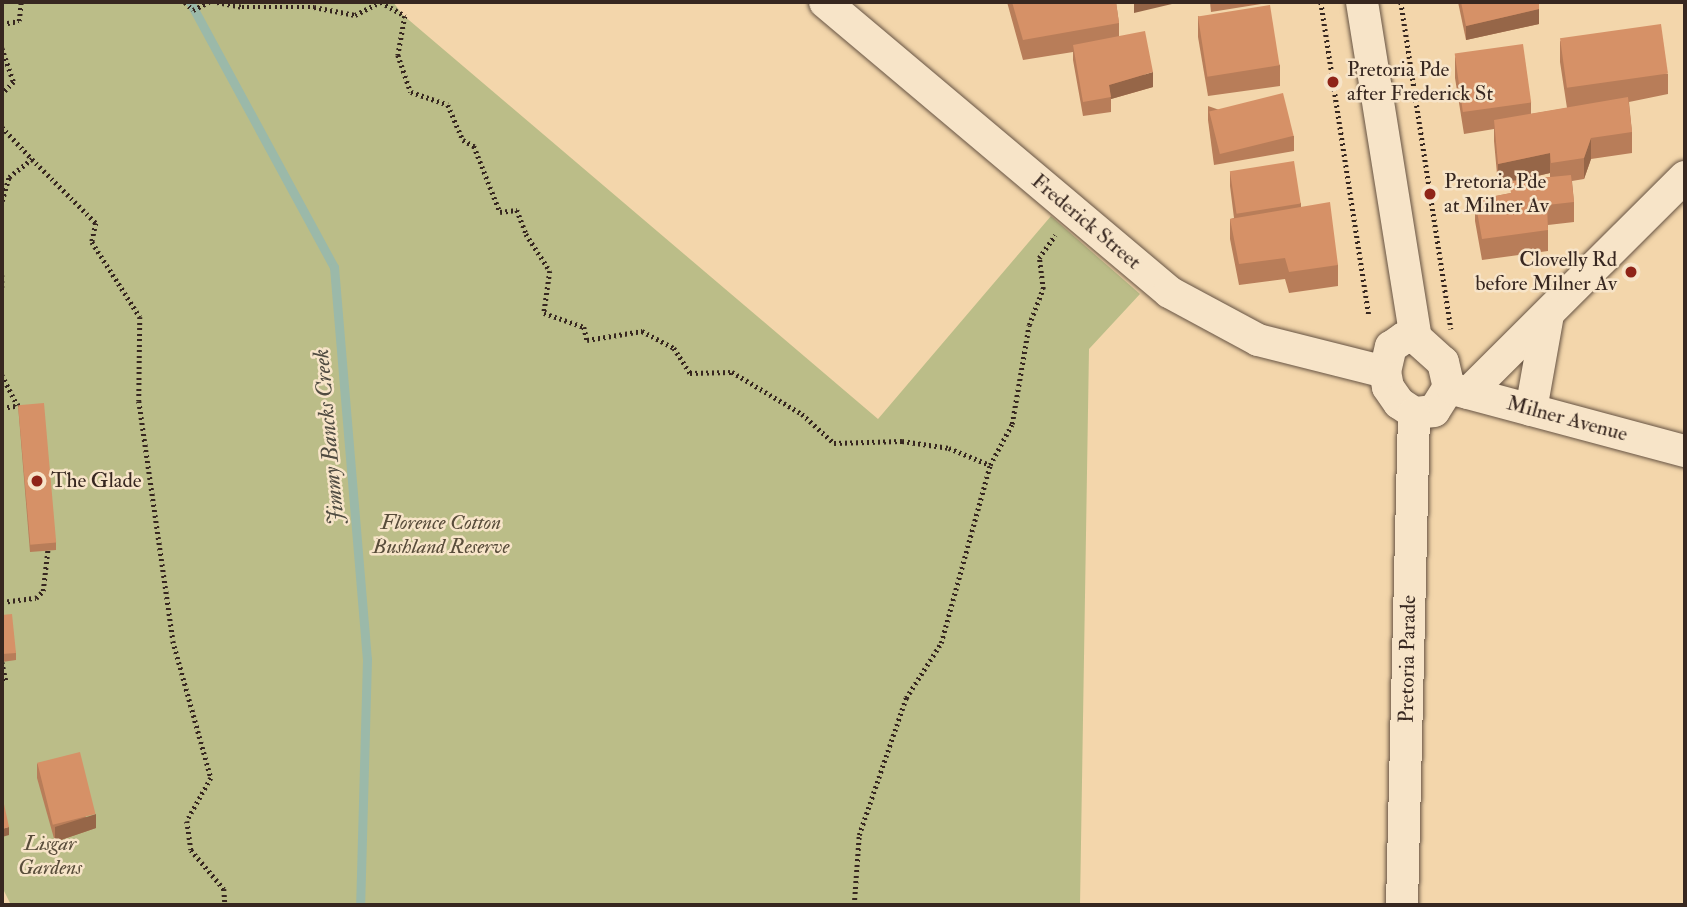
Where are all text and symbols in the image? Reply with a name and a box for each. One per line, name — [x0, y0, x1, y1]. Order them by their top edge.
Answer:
place label: Pretoria Pde after Frederick St — [1347, 57, 1493, 107]
marker: Pretoria Pde after Frederick St — [1325, 74, 1341, 90]
street label: Frederick Street — [1026, 169, 1146, 275]
place label: Pretoria Pde at Milner Av — [1444, 169, 1549, 219]
marker: Pretoria Pde at Milner Av — [1422, 186, 1438, 202]
place label: Clovelly Rd before Milner Av — [1475, 247, 1617, 297]
marker: Clovelly Rd before Milner Av — [1623, 264, 1639, 280]
water label: Jimmy Bancks Creek — [308, 348, 350, 526]
street label: Milner Avenue — [1504, 391, 1630, 447]
place label: The Glade — [51, 468, 142, 494]
marker: The Glade — [29, 473, 45, 489]
park label: Florence Cotton Bushland Reserve — [373, 510, 509, 560]
street label: Pretoria Parade — [1394, 595, 1422, 723]
park label: Lisgar Gardens — [18, 831, 82, 881]

